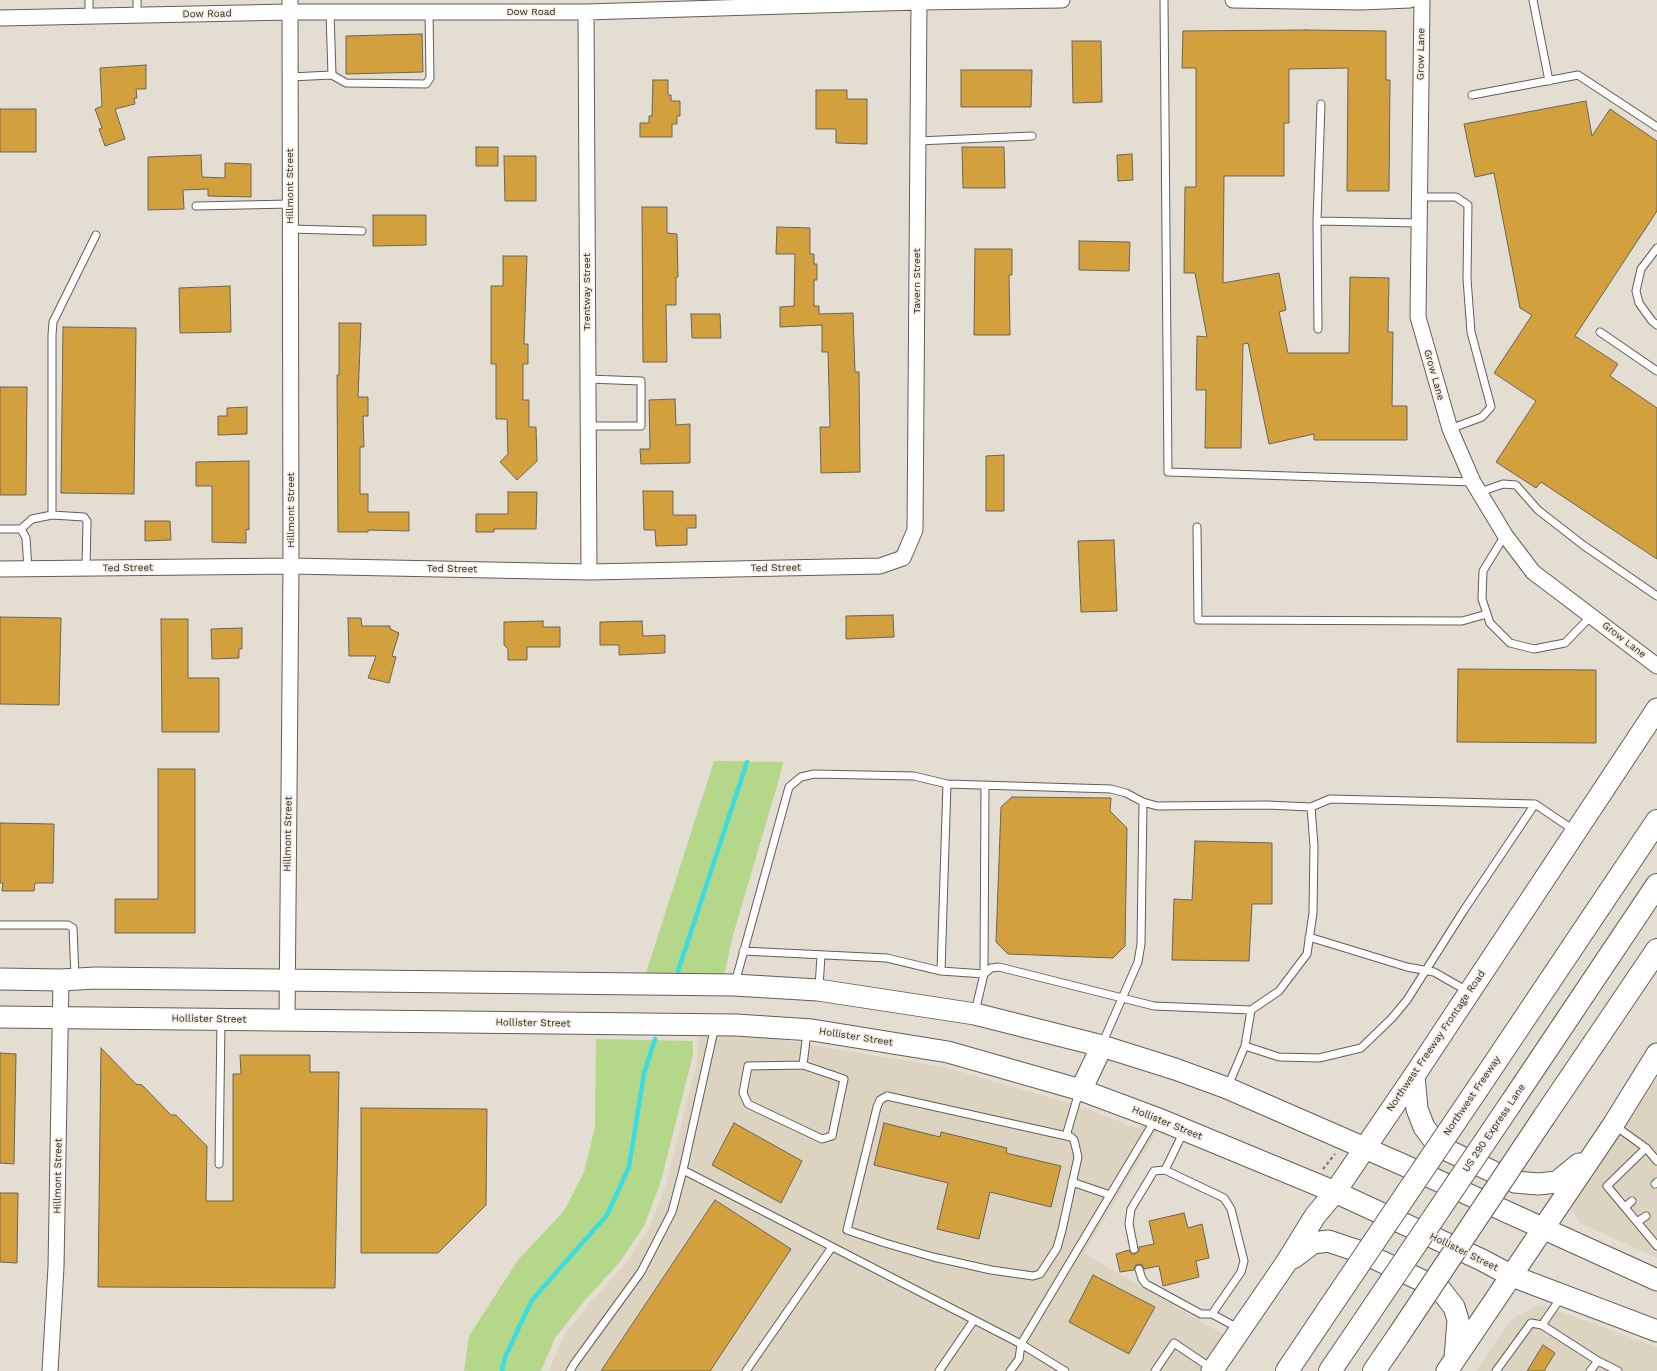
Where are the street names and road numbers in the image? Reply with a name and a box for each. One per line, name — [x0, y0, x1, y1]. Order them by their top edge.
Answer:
street label: Dow Road — [506, 6, 556, 18]
street label: Dow Road — [182, 8, 232, 20]
street label: Grow Lane — [1415, 28, 1427, 80]
street label: Hillmont Street — [284, 148, 296, 224]
street label: Tavern Street — [911, 248, 923, 314]
street label: Trentway Street — [581, 253, 593, 331]
street label: Grow Lane — [1421, 348, 1447, 402]
street label: Hillmont Street — [285, 472, 297, 548]
street label: Ted Street — [103, 562, 153, 574]
street label: Ted Street — [751, 562, 801, 574]
street label: Ted Street — [427, 563, 477, 575]
street label: Grow Lane — [1600, 619, 1648, 661]
street label: Hillmont Street — [281, 796, 295, 872]
street label: Northwest Freeway Frontage Road — [1384, 968, 1488, 1114]
street label: Hollister Street — [171, 1012, 247, 1026]
street label: Hollister Street — [495, 1016, 571, 1030]
street label: Hollister Street — [818, 1025, 894, 1049]
street label: Northwest Freeway — [1441, 1054, 1503, 1138]
street label: US 290 Express Lane — [1460, 1082, 1528, 1174]
street label: Hollister Street — [1130, 1103, 1204, 1143]
street label: Hillmont Street — [51, 1138, 65, 1214]
street label: Hollister Street — [1428, 1230, 1500, 1274]

